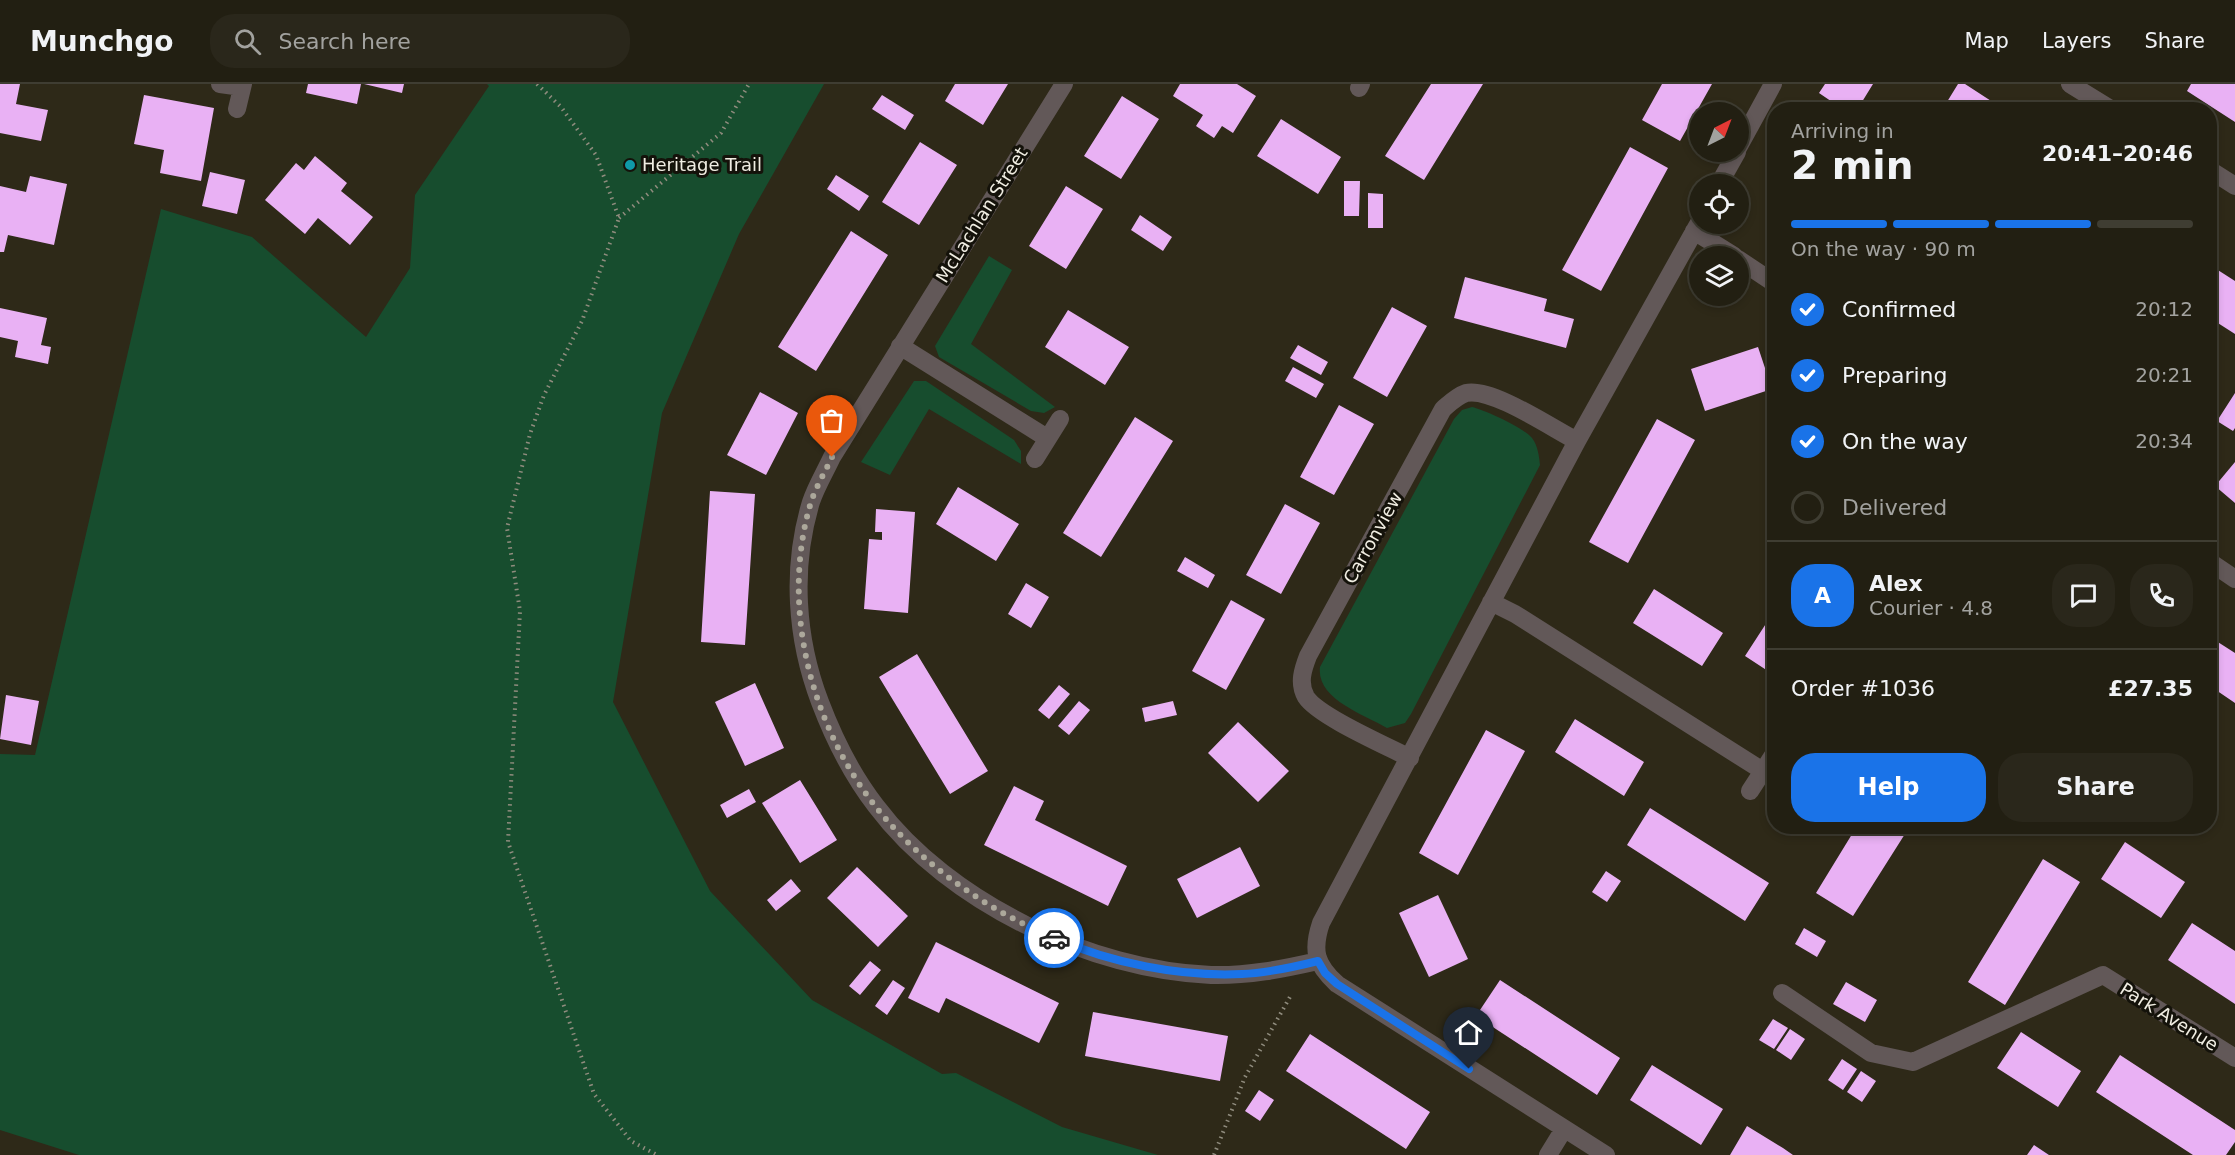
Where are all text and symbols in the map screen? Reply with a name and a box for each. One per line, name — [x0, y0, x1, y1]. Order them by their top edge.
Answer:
search box — [210, 14, 630, 68]
text: Munchgo — [30, 25, 174, 58]
icon: search — [231, 25, 264, 58]
text: Search here — [279, 29, 411, 54]
text: Map — [1965, 29, 2009, 53]
text: Layers — [2042, 29, 2111, 53]
text: Share — [2144, 29, 2205, 53]
north arrow — [1689, 102, 1749, 162]
map controls — [1689, 102, 1749, 306]
text: Arriving in — [1791, 119, 1894, 143]
text: 20:41–20:46 — [2042, 141, 2193, 166]
street label: McLachlan Street — [931, 143, 1032, 286]
text: 2 min — [1791, 143, 1913, 188]
place label: Heritage Trail — [642, 154, 762, 175]
marker: Heritage Trail — [623, 158, 637, 172]
button: locate — [1689, 174, 1749, 234]
text: On the way · 90 m — [1791, 237, 1976, 261]
button: layers — [1689, 246, 1749, 306]
icon: check — [1791, 293, 1824, 326]
text: Confirmed — [1842, 297, 1956, 322]
text: 20:12 — [2135, 297, 2193, 321]
icon: check — [1791, 359, 1824, 392]
text: Preparing — [1842, 363, 1948, 388]
text: 20:21 — [2135, 363, 2193, 387]
pin — [806, 395, 857, 457]
icon: bag — [815, 404, 848, 437]
icon: check — [1791, 425, 1824, 458]
text: On the way — [1842, 429, 1968, 454]
text: 20:34 — [2135, 429, 2193, 453]
street label: Carronview — [1339, 488, 1406, 587]
text: Delivered — [1842, 495, 1947, 520]
button: chat — [2052, 564, 2115, 627]
button: phone — [2130, 564, 2193, 627]
text: Alex — [1869, 571, 1923, 596]
text: A — [1814, 583, 1831, 608]
text: Courier · 4.8 — [1869, 596, 1993, 620]
text: Order #1036 — [1791, 676, 1935, 701]
text: £27.35 — [2108, 676, 2193, 701]
button: Help — [1791, 753, 1986, 822]
button: Share — [1998, 753, 2193, 822]
courier — [1024, 908, 1084, 968]
icon: car — [1038, 922, 1071, 955]
street label: Park Avenue — [2116, 978, 2222, 1055]
pin — [1443, 1007, 1494, 1069]
icon: home — [1452, 1016, 1485, 1049]

